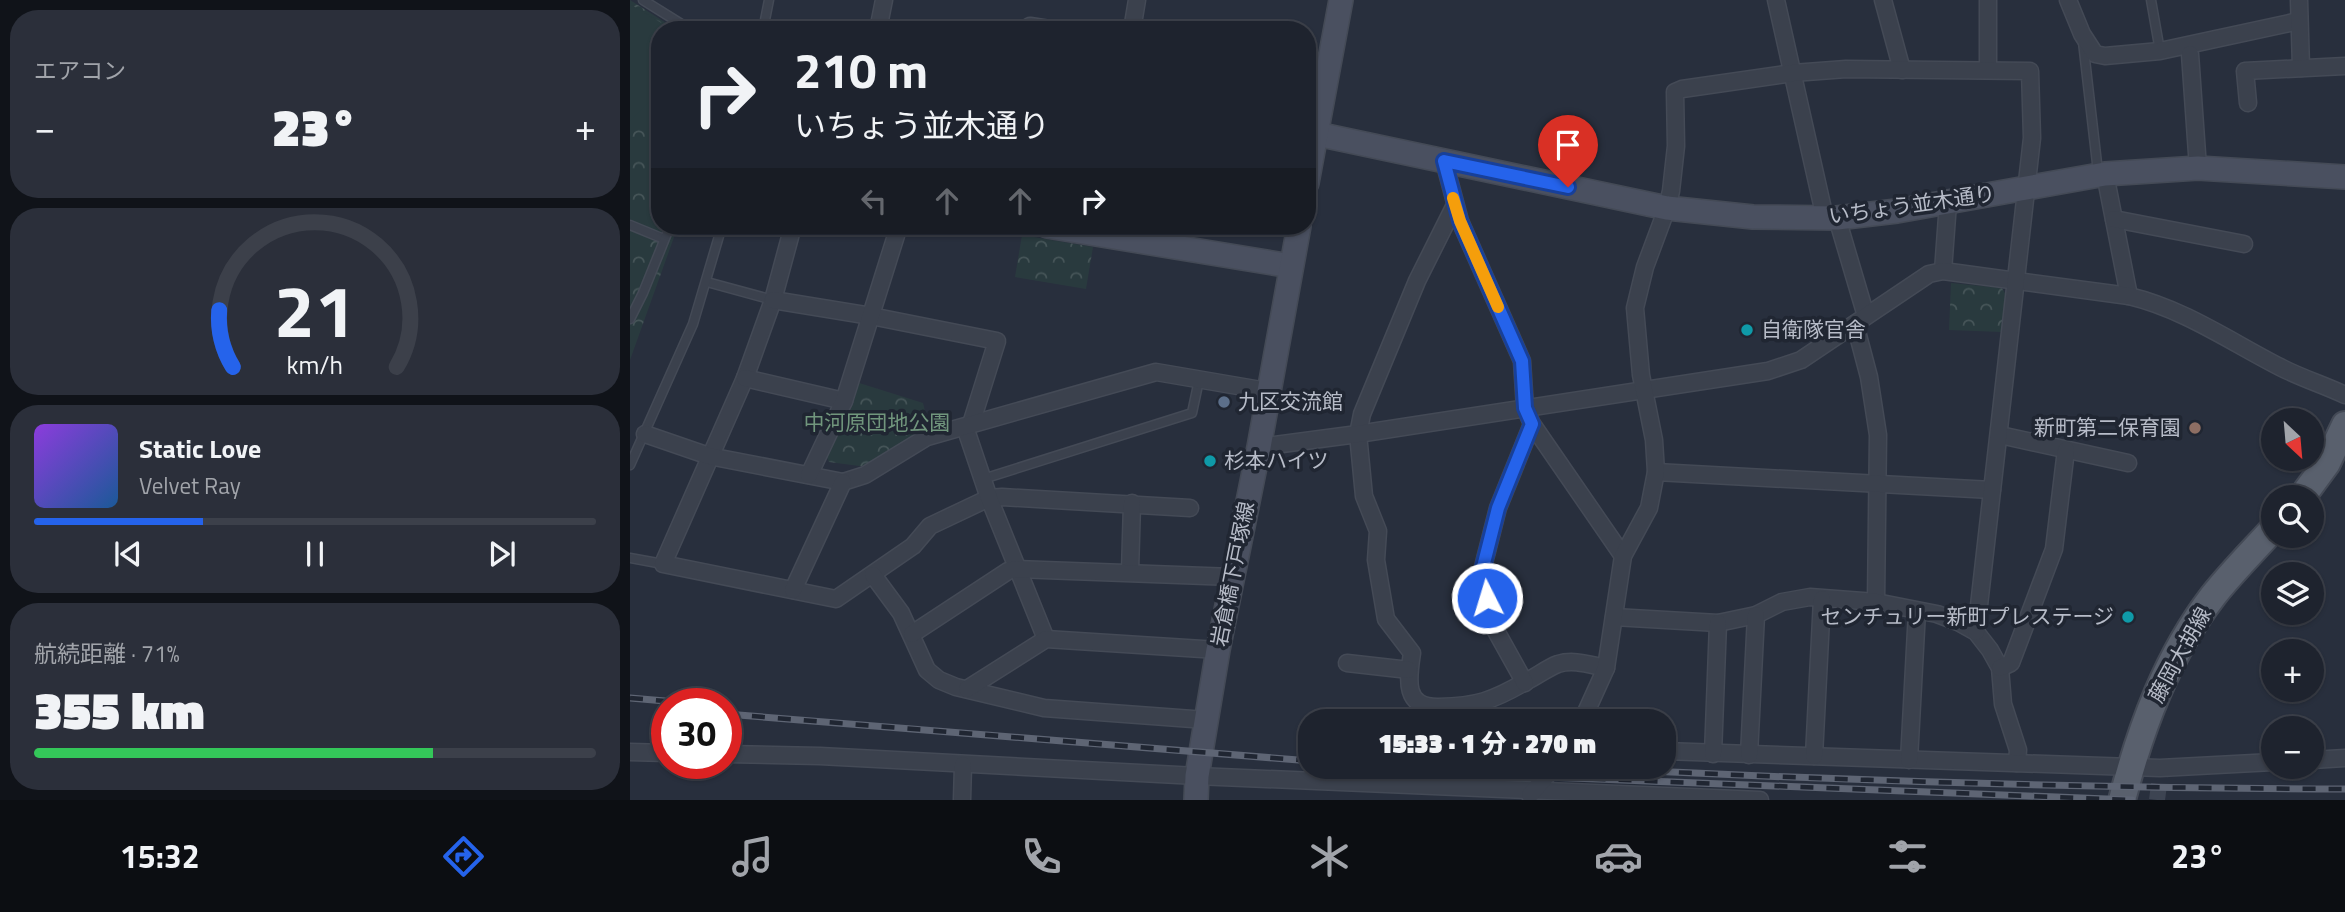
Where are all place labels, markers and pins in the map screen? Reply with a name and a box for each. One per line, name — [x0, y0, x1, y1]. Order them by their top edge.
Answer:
pin — [1538, 115, 1598, 187]
place label: 自衛隊官舎 — [1761, 313, 1866, 345]
marker: 自衛隊官舎 — [1739, 322, 1755, 338]
place label: 九区交流館 — [1238, 385, 1343, 417]
marker: 九区交流館 — [1216, 394, 1232, 410]
place label: 新町第二保育園 — [2034, 411, 2181, 443]
marker: 新町第二保育園 — [2187, 420, 2203, 436]
place label: 杉本ハイツ — [1224, 444, 1329, 476]
marker: 杉本ハイツ — [1202, 453, 1218, 469]
place label: センチュリー新町プレステージ — [1820, 600, 2114, 632]
marker: センチュリー新町プレステージ — [2120, 609, 2136, 625]

